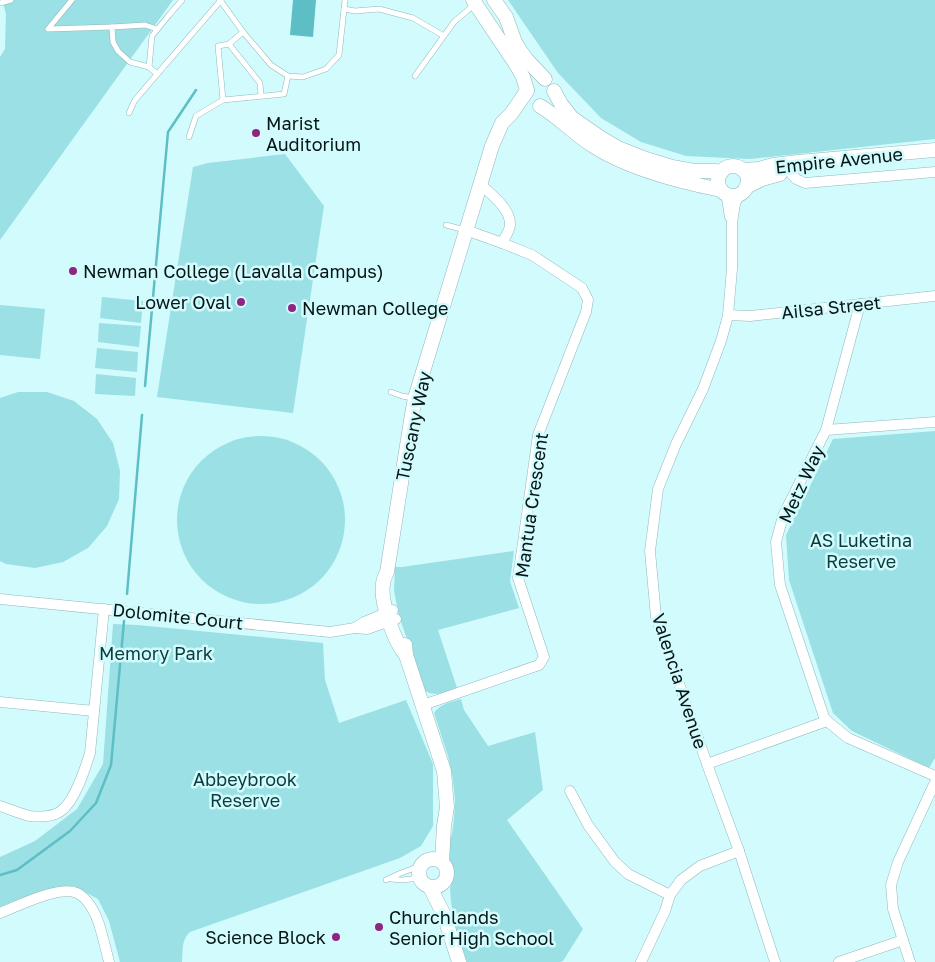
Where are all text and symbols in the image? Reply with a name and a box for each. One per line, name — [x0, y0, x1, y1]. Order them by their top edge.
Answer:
place label: Marist Auditorium — [266, 112, 361, 155]
marker: Marist Auditorium — [250, 127, 262, 139]
street label: Empire Avenue — [774, 142, 904, 178]
place label: Newman College (Lavalla Campus) — [83, 260, 384, 282]
marker: Newman College (Lavalla Campus) — [67, 265, 79, 277]
place label: Lower Oval — [135, 291, 231, 313]
street label: Ailsa Street — [780, 291, 882, 323]
marker: Lower Oval — [235, 296, 247, 308]
place label: Newman College — [302, 297, 449, 319]
marker: Newman College — [286, 302, 298, 314]
street label: Tuscany Way — [391, 369, 435, 483]
street label: Mantua Crescent — [510, 431, 552, 579]
street label: Metz Way — [773, 441, 829, 527]
park label: AS Luketina Reserve — [810, 529, 912, 572]
street label: Dolomite Court — [112, 598, 244, 634]
street label: Valencia Avenue — [648, 611, 712, 751]
park label: Memory Park — [99, 642, 213, 664]
park label: Abbeybrook Reserve — [193, 768, 297, 811]
place label: Churchlands Senior High School — [389, 906, 554, 949]
marker: Churchlands Senior High School — [373, 921, 385, 933]
place label: Science Block — [205, 926, 326, 948]
marker: Science Block — [330, 931, 342, 943]

